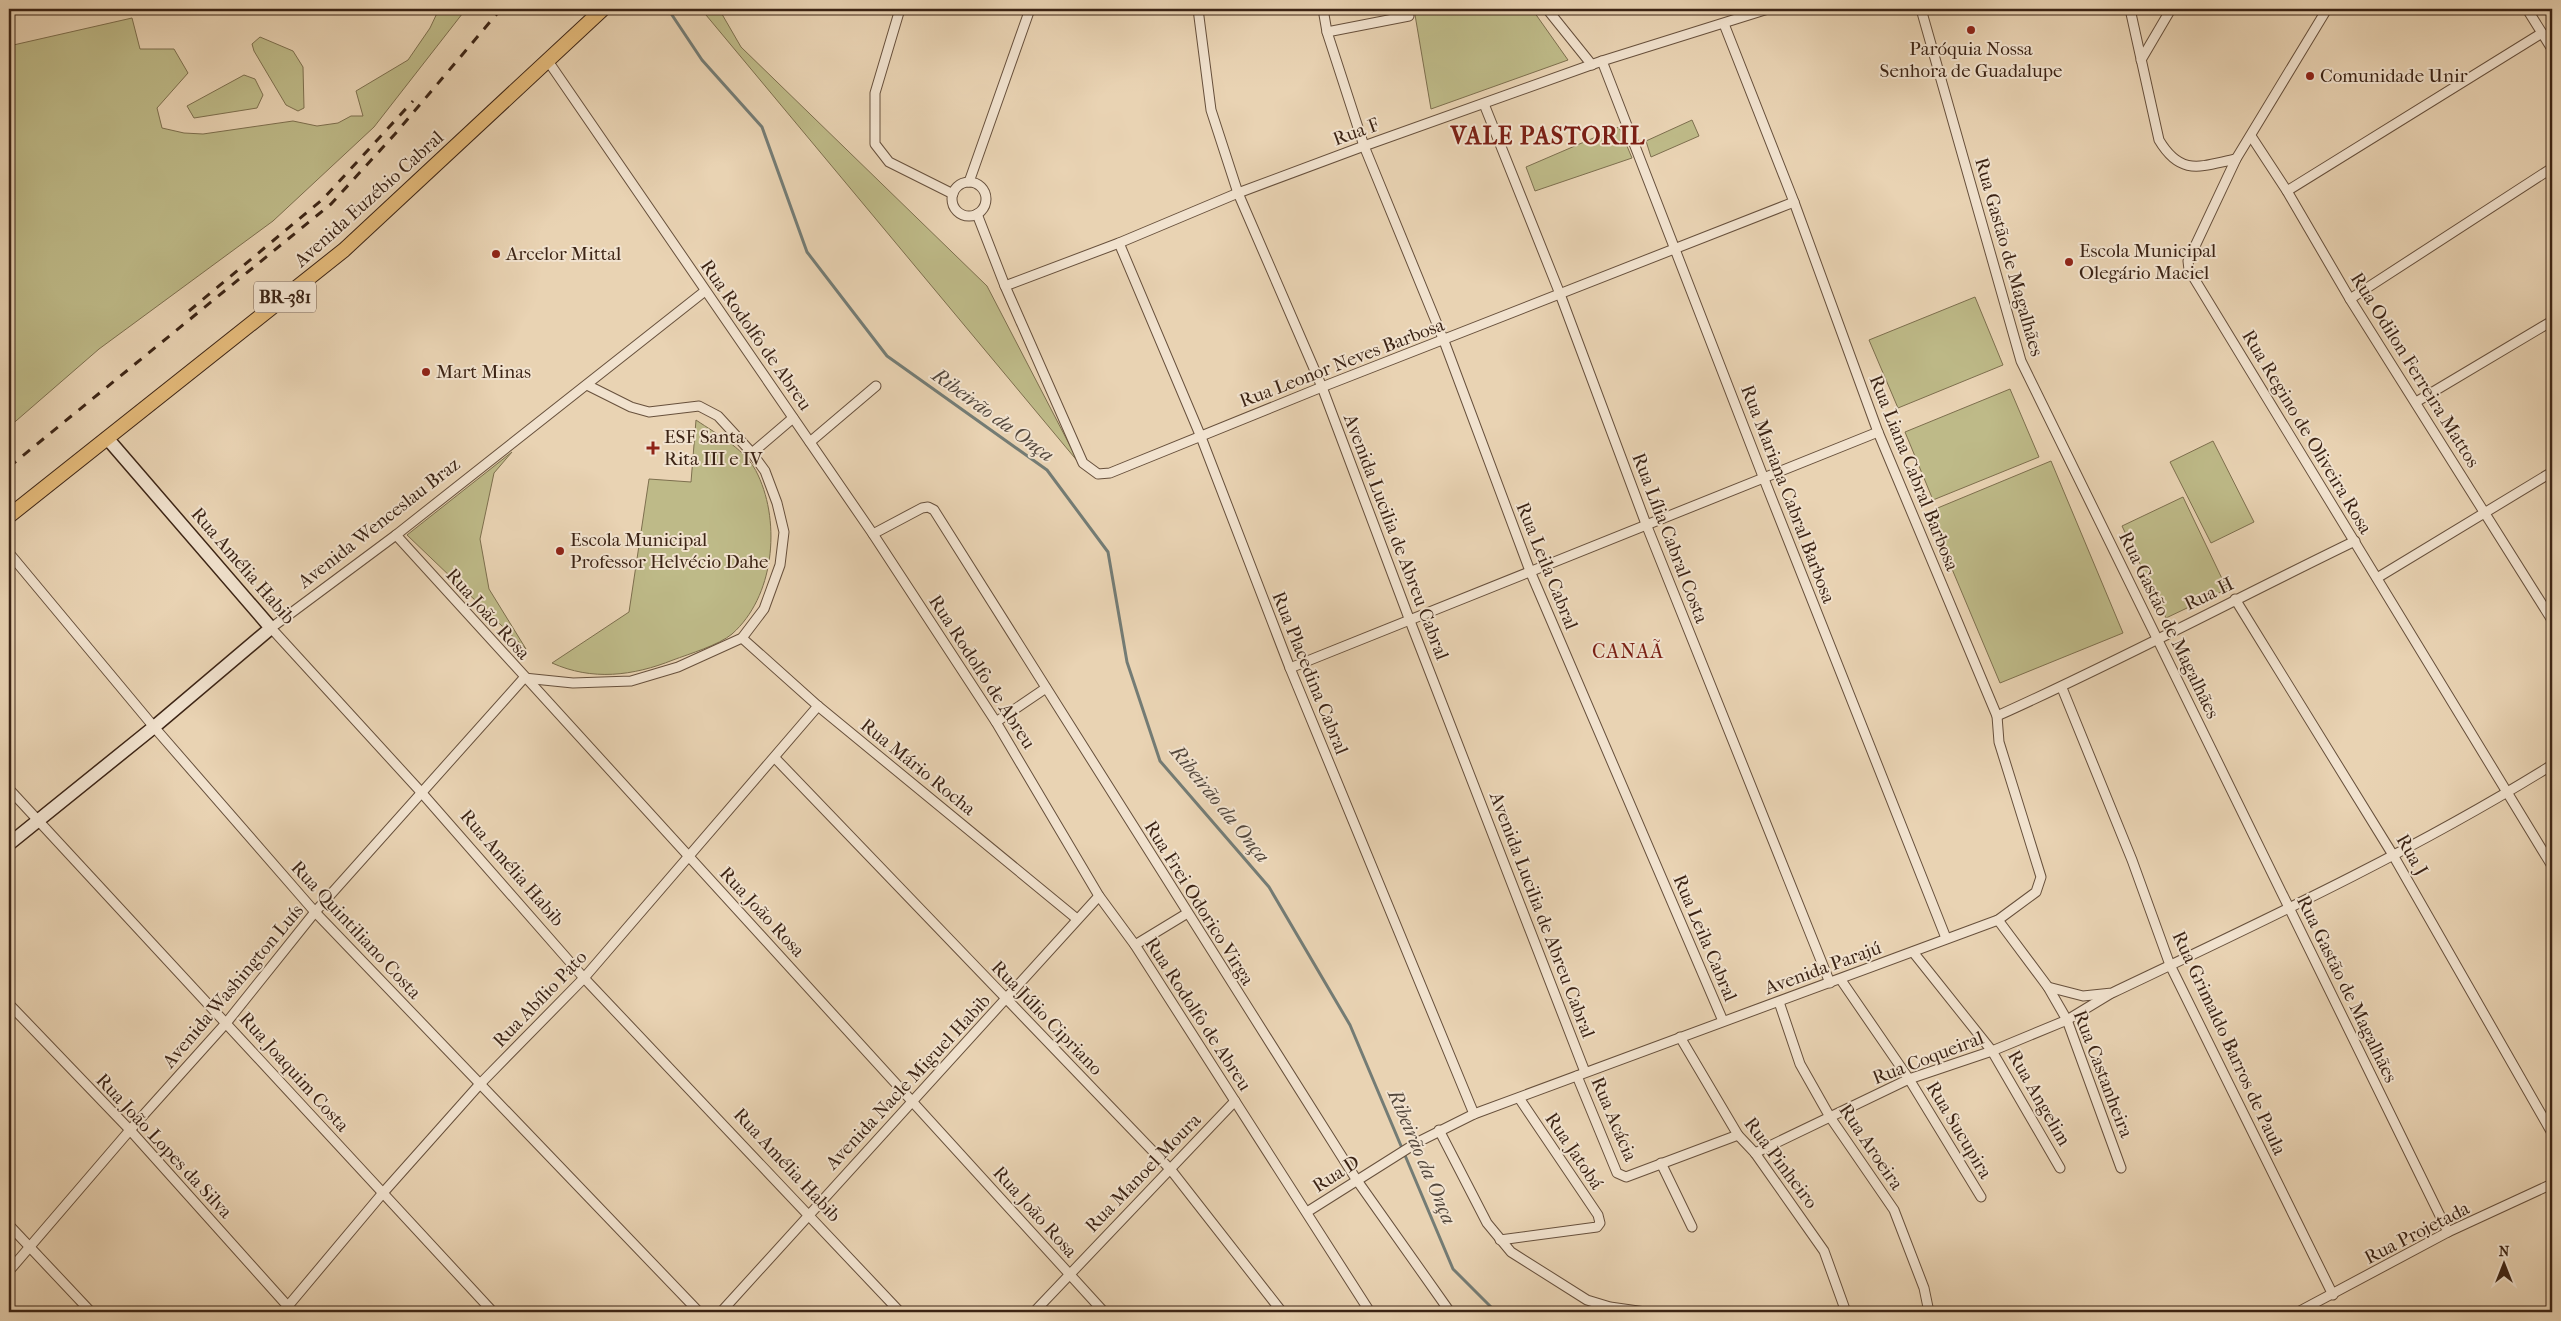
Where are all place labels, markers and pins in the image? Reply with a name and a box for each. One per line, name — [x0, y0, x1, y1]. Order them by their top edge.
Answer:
marker: Paróquia Nossa Senhora de Guadalupe — [1965, 24, 1977, 36]
place label: Paróquia Nossa Senhora de Guadalupe — [1880, 38, 2062, 82]
place label: Comunidade Unir — [2320, 65, 2469, 87]
marker: Comunidade Unir — [2304, 70, 2316, 82]
place label: Escola Municipal Olegário Maciel — [2079, 240, 2216, 284]
place label: Arcelor Mittal — [505, 243, 621, 265]
marker: Arcelor Mittal — [490, 248, 502, 260]
marker: Escola Municipal Olegário Maciel — [2063, 256, 2075, 268]
place label: Mart Minas — [436, 361, 531, 383]
marker: Mart Minas — [420, 366, 432, 378]
place label: ESF Santa Rita III e IV — [664, 426, 763, 470]
marker: ESF Santa Rita III e IV — [646, 441, 660, 455]
place label: Escola Municipal Professor Helvécio Dahe — [570, 529, 768, 573]
marker: Escola Municipal Professor Helvécio Dahe — [554, 545, 566, 557]

